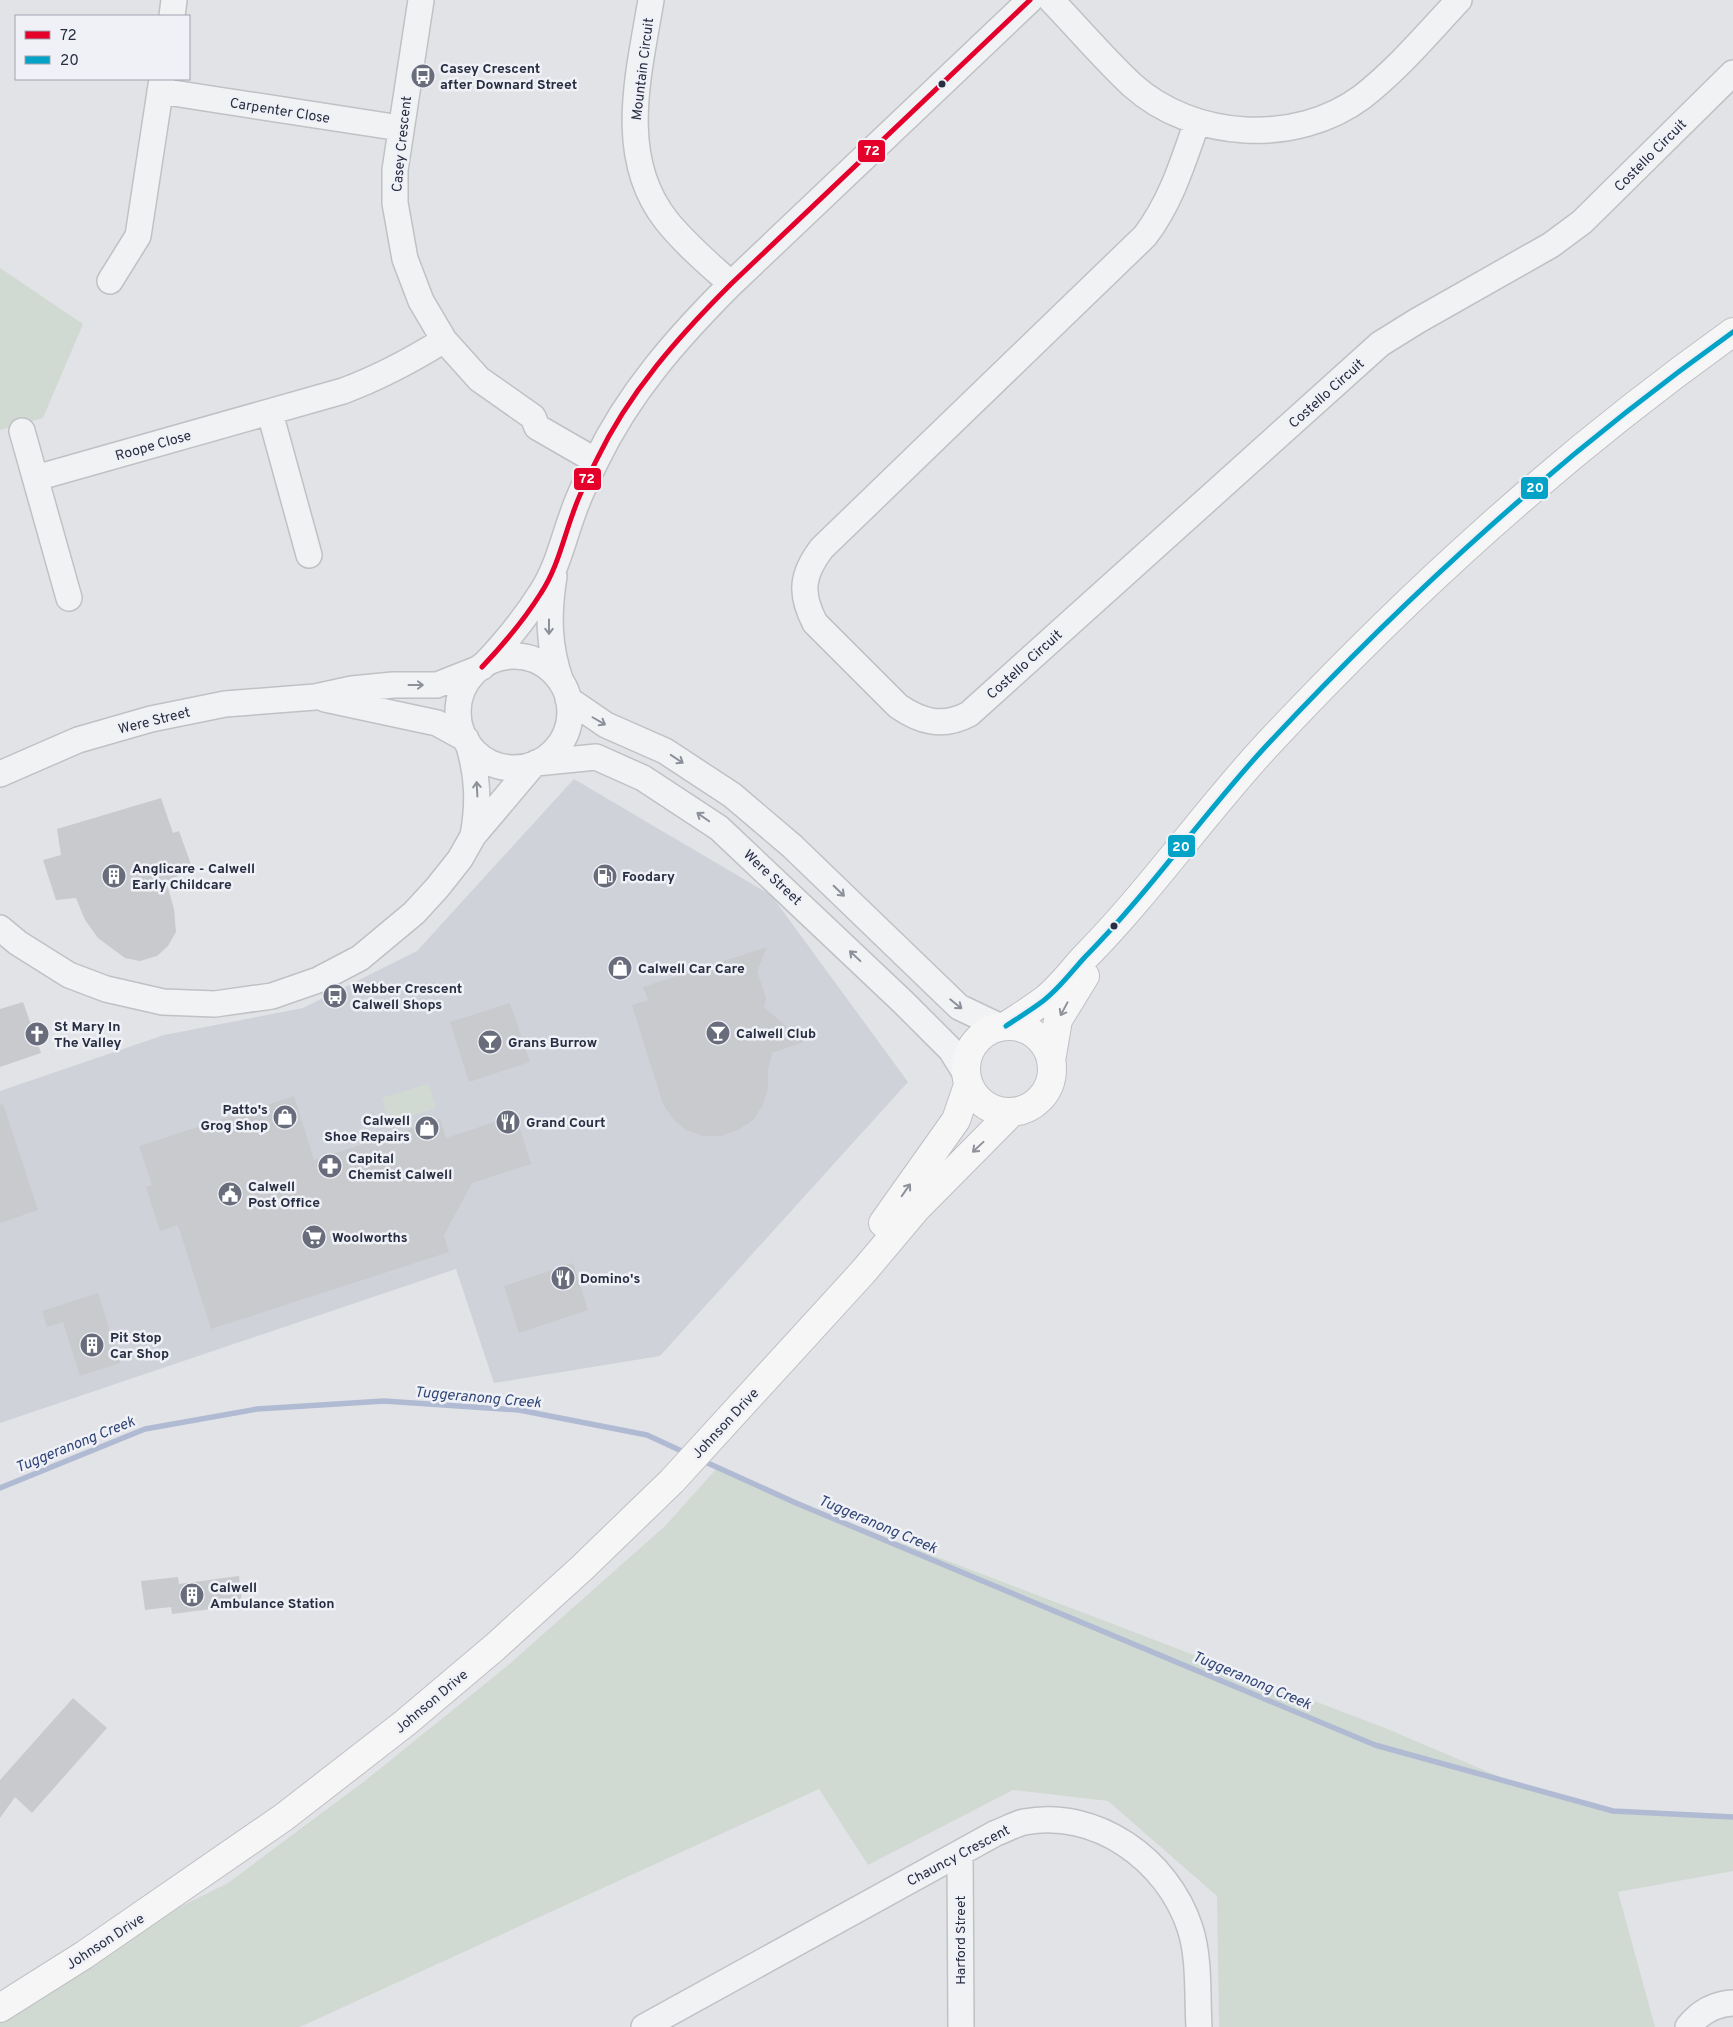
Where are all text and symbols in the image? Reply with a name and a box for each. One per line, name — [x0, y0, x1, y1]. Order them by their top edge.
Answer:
legend — [15, 15, 190, 80]
street label: Mountain Circuit — [629, 17, 658, 121]
text: 72 — [60, 27, 77, 46]
text: 20 — [60, 52, 79, 71]
place label: Casey Crescent after Downard Street — [440, 61, 577, 94]
bus stop icon: Casey Crescent after Downard Street — [410, 63, 436, 89]
unlabelled marker — [937, 79, 947, 89]
street label: Carpenter Close — [228, 95, 331, 128]
street label: Casey Crescent — [389, 95, 416, 193]
street label: Costello Circuit — [1611, 116, 1691, 196]
line badge: 72 — [857, 139, 886, 163]
text: 72 — [864, 143, 880, 160]
street label: Costello Circuit — [1286, 356, 1368, 432]
street label: Roope Close — [114, 428, 193, 465]
line badge: 72 — [573, 467, 602, 491]
text: 72 — [579, 471, 595, 488]
line badge: 20 — [1520, 476, 1549, 500]
text: 20 — [1526, 480, 1544, 497]
one-way arrow — [544, 619, 554, 635]
street label: Costello Circuit — [984, 627, 1066, 703]
one-way arrow — [407, 680, 423, 690]
street label: Were Street — [117, 704, 192, 739]
one-way arrow — [591, 716, 606, 726]
one-way arrow — [669, 754, 683, 764]
one-way arrow — [473, 781, 482, 797]
one-way arrow — [697, 812, 711, 822]
line badge: 20 — [1167, 834, 1196, 858]
text: 20 — [1172, 839, 1190, 856]
street label: Were Street — [739, 847, 805, 909]
place label: Anglicare - Calwell Early Childcare — [132, 861, 255, 894]
building icon: Anglicare - Calwell Early Childcare — [101, 863, 127, 889]
fuel station icon: Foodary — [592, 863, 618, 889]
place label: Foodary — [622, 869, 675, 886]
one-way arrow — [832, 885, 845, 897]
unlabelled marker — [1109, 921, 1119, 931]
one-way arrow — [849, 950, 861, 962]
shop icon: Calwell Car Care — [607, 955, 633, 981]
place label: Calwell Car Care — [638, 961, 745, 978]
place label: Webber Crescent Calwell Shops — [352, 981, 462, 1014]
bus stop icon: Webber Crescent Calwell Shops — [322, 983, 348, 1009]
one-way arrow — [949, 998, 962, 1009]
one-way arrow — [1059, 1002, 1069, 1017]
place label: St Mary In The Valley — [54, 1019, 121, 1052]
bar icon: Calwell Club — [705, 1020, 731, 1046]
church icon: St Mary In The Valley — [24, 1021, 50, 1047]
place label: Calwell Club — [736, 1026, 816, 1043]
bar icon: Grans Burrow — [477, 1029, 503, 1055]
place label: Grans Burrow — [508, 1035, 597, 1052]
place label: Patto's Grog Shop — [201, 1102, 268, 1135]
shop icon: Patto's Grog Shop — [272, 1104, 298, 1130]
restaurant icon: Grand Court — [495, 1109, 521, 1135]
place label: Calwell Shoe Repairs — [324, 1113, 410, 1146]
shop icon: Calwell Shoe Repairs — [414, 1115, 440, 1141]
place label: Grand Court — [526, 1115, 606, 1132]
one-way arrow — [972, 1141, 985, 1153]
place label: Capital Chemist Calwell — [348, 1151, 452, 1184]
pharmacy icon: Capital Chemist Calwell — [317, 1153, 343, 1179]
place label: Calwell Post Office — [248, 1179, 320, 1212]
public building icon: Calwell Post Office — [217, 1181, 243, 1207]
one-way arrow — [901, 1183, 911, 1197]
supermarket icon: Woolworths — [301, 1224, 327, 1250]
place label: Woolworths — [332, 1230, 408, 1247]
restaurant icon: Domino's — [550, 1265, 576, 1291]
place label: Domino's — [580, 1271, 640, 1288]
place label: Pit Stop Car Shop — [110, 1330, 169, 1363]
building icon: Pit Stop Car Shop — [79, 1332, 105, 1358]
water label: Tuggeranong Creek — [414, 1383, 542, 1414]
street label: Johnson Drive — [689, 1385, 763, 1463]
water label: Tuggeranong Creek — [13, 1413, 138, 1478]
water label: Tuggeranong Creek — [815, 1492, 940, 1559]
place label: Calwell Ambulance Station — [210, 1580, 335, 1613]
building icon: Calwell Ambulance Station — [179, 1582, 205, 1608]
water label: Tuggeranong Creek — [1189, 1648, 1314, 1715]
street label: Johnson Drive — [392, 1667, 472, 1738]
street label: Chauncy Crescent — [904, 1822, 1013, 1891]
street label: Harford Street — [953, 1895, 970, 1985]
street label: Johnson Drive — [63, 1911, 148, 1974]

